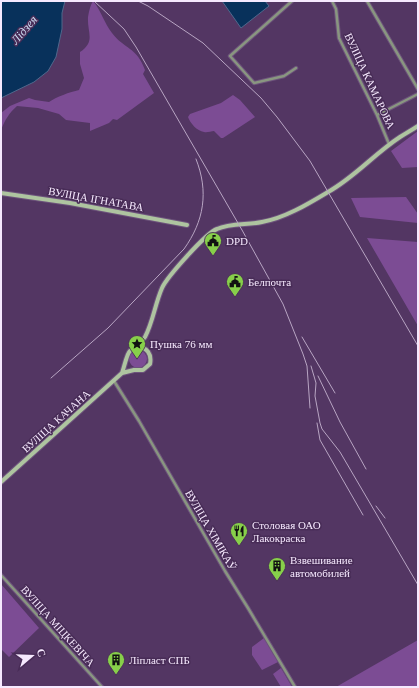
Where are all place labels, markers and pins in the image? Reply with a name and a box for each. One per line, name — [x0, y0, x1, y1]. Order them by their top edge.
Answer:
public building icon: DPD — [203, 231, 223, 256]
place label: DPD — [226, 235, 248, 247]
public building icon: Белпочта — [225, 272, 245, 297]
place label: Белпочта — [248, 276, 291, 288]
place icon: Пушка 76 мм — [127, 334, 147, 359]
place label: Пушка 76 мм — [150, 338, 212, 350]
place label: Столовая ОАО Лакокраска — [252, 519, 321, 544]
restaurant icon: Столовая ОАО Лакокраска — [229, 521, 249, 546]
place label: Взвешивание автомобилей — [290, 554, 353, 579]
building icon: Взвешивание автомобилей — [267, 556, 287, 581]
building icon: Ліпласт СПБ — [106, 650, 126, 675]
place label: Ліпласт СПБ — [129, 654, 190, 666]

